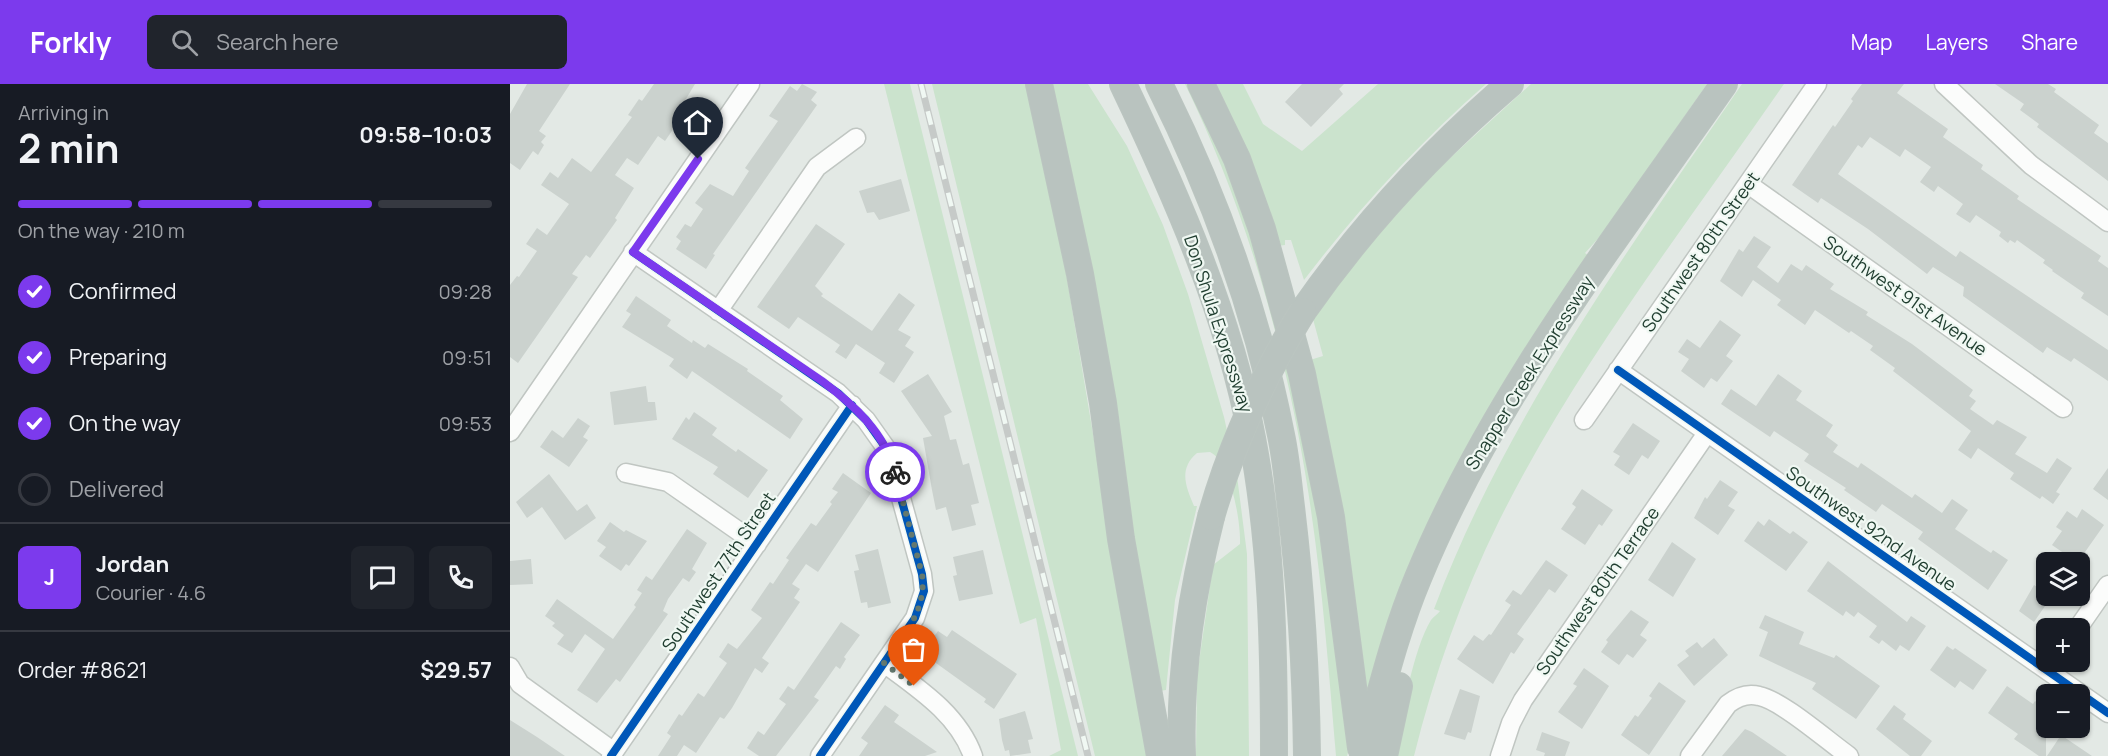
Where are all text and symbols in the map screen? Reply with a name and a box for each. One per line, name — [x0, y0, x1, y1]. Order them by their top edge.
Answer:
search box — [147, 15, 567, 69]
text: Forkly — [30, 23, 111, 61]
icon: search — [168, 26, 201, 59]
text: Search here — [216, 27, 339, 57]
text: Map — [1851, 28, 1892, 56]
text: Layers — [1925, 28, 1988, 56]
text: Share — [2021, 28, 2078, 56]
pin — [672, 97, 723, 159]
text: Arriving in — [18, 99, 109, 126]
icon: home — [681, 106, 714, 139]
text: 09:58–10:03 — [359, 120, 492, 150]
text: 2 min — [18, 121, 119, 175]
street label: Southwest 80th Street — [1636, 167, 1765, 336]
text: On the way · 210 m — [18, 217, 185, 244]
street label: Southwest 91st Avenue — [1819, 230, 1992, 361]
street label: Don Shula Expressway — [1179, 232, 1259, 416]
street label: Snapper Creek Expressway — [1459, 271, 1599, 474]
icon: check — [18, 275, 51, 308]
text: Confirmed — [69, 276, 177, 306]
text: 09:28 — [438, 278, 492, 305]
icon: check — [18, 341, 51, 374]
text: Preparing — [69, 342, 167, 372]
text: 09:51 — [442, 344, 492, 371]
icon: check — [18, 407, 51, 440]
text: On the way — [69, 408, 181, 438]
text: 09:53 — [439, 410, 492, 437]
courier — [865, 442, 925, 502]
icon: bike — [879, 456, 912, 489]
street label: Southwest 92nd Avenue — [1782, 460, 1961, 596]
text: Delivered — [69, 474, 164, 504]
street label: Southwest 77th Street — [656, 487, 781, 656]
street label: Southwest 80th Terrace — [1530, 502, 1664, 679]
button: chat — [351, 546, 414, 609]
button: phone — [429, 546, 492, 609]
text: Jordan — [96, 549, 169, 579]
map controls — [2036, 552, 2090, 738]
button: layers — [2036, 552, 2090, 606]
text: J — [44, 562, 55, 592]
text: Courier · 4.6 — [96, 579, 206, 606]
button: + — [2036, 618, 2090, 672]
pin — [888, 624, 939, 686]
icon: bag — [897, 633, 930, 666]
text: Order #8621 — [18, 655, 148, 685]
text: $29.57 — [420, 655, 492, 685]
button: − — [2036, 684, 2090, 738]

